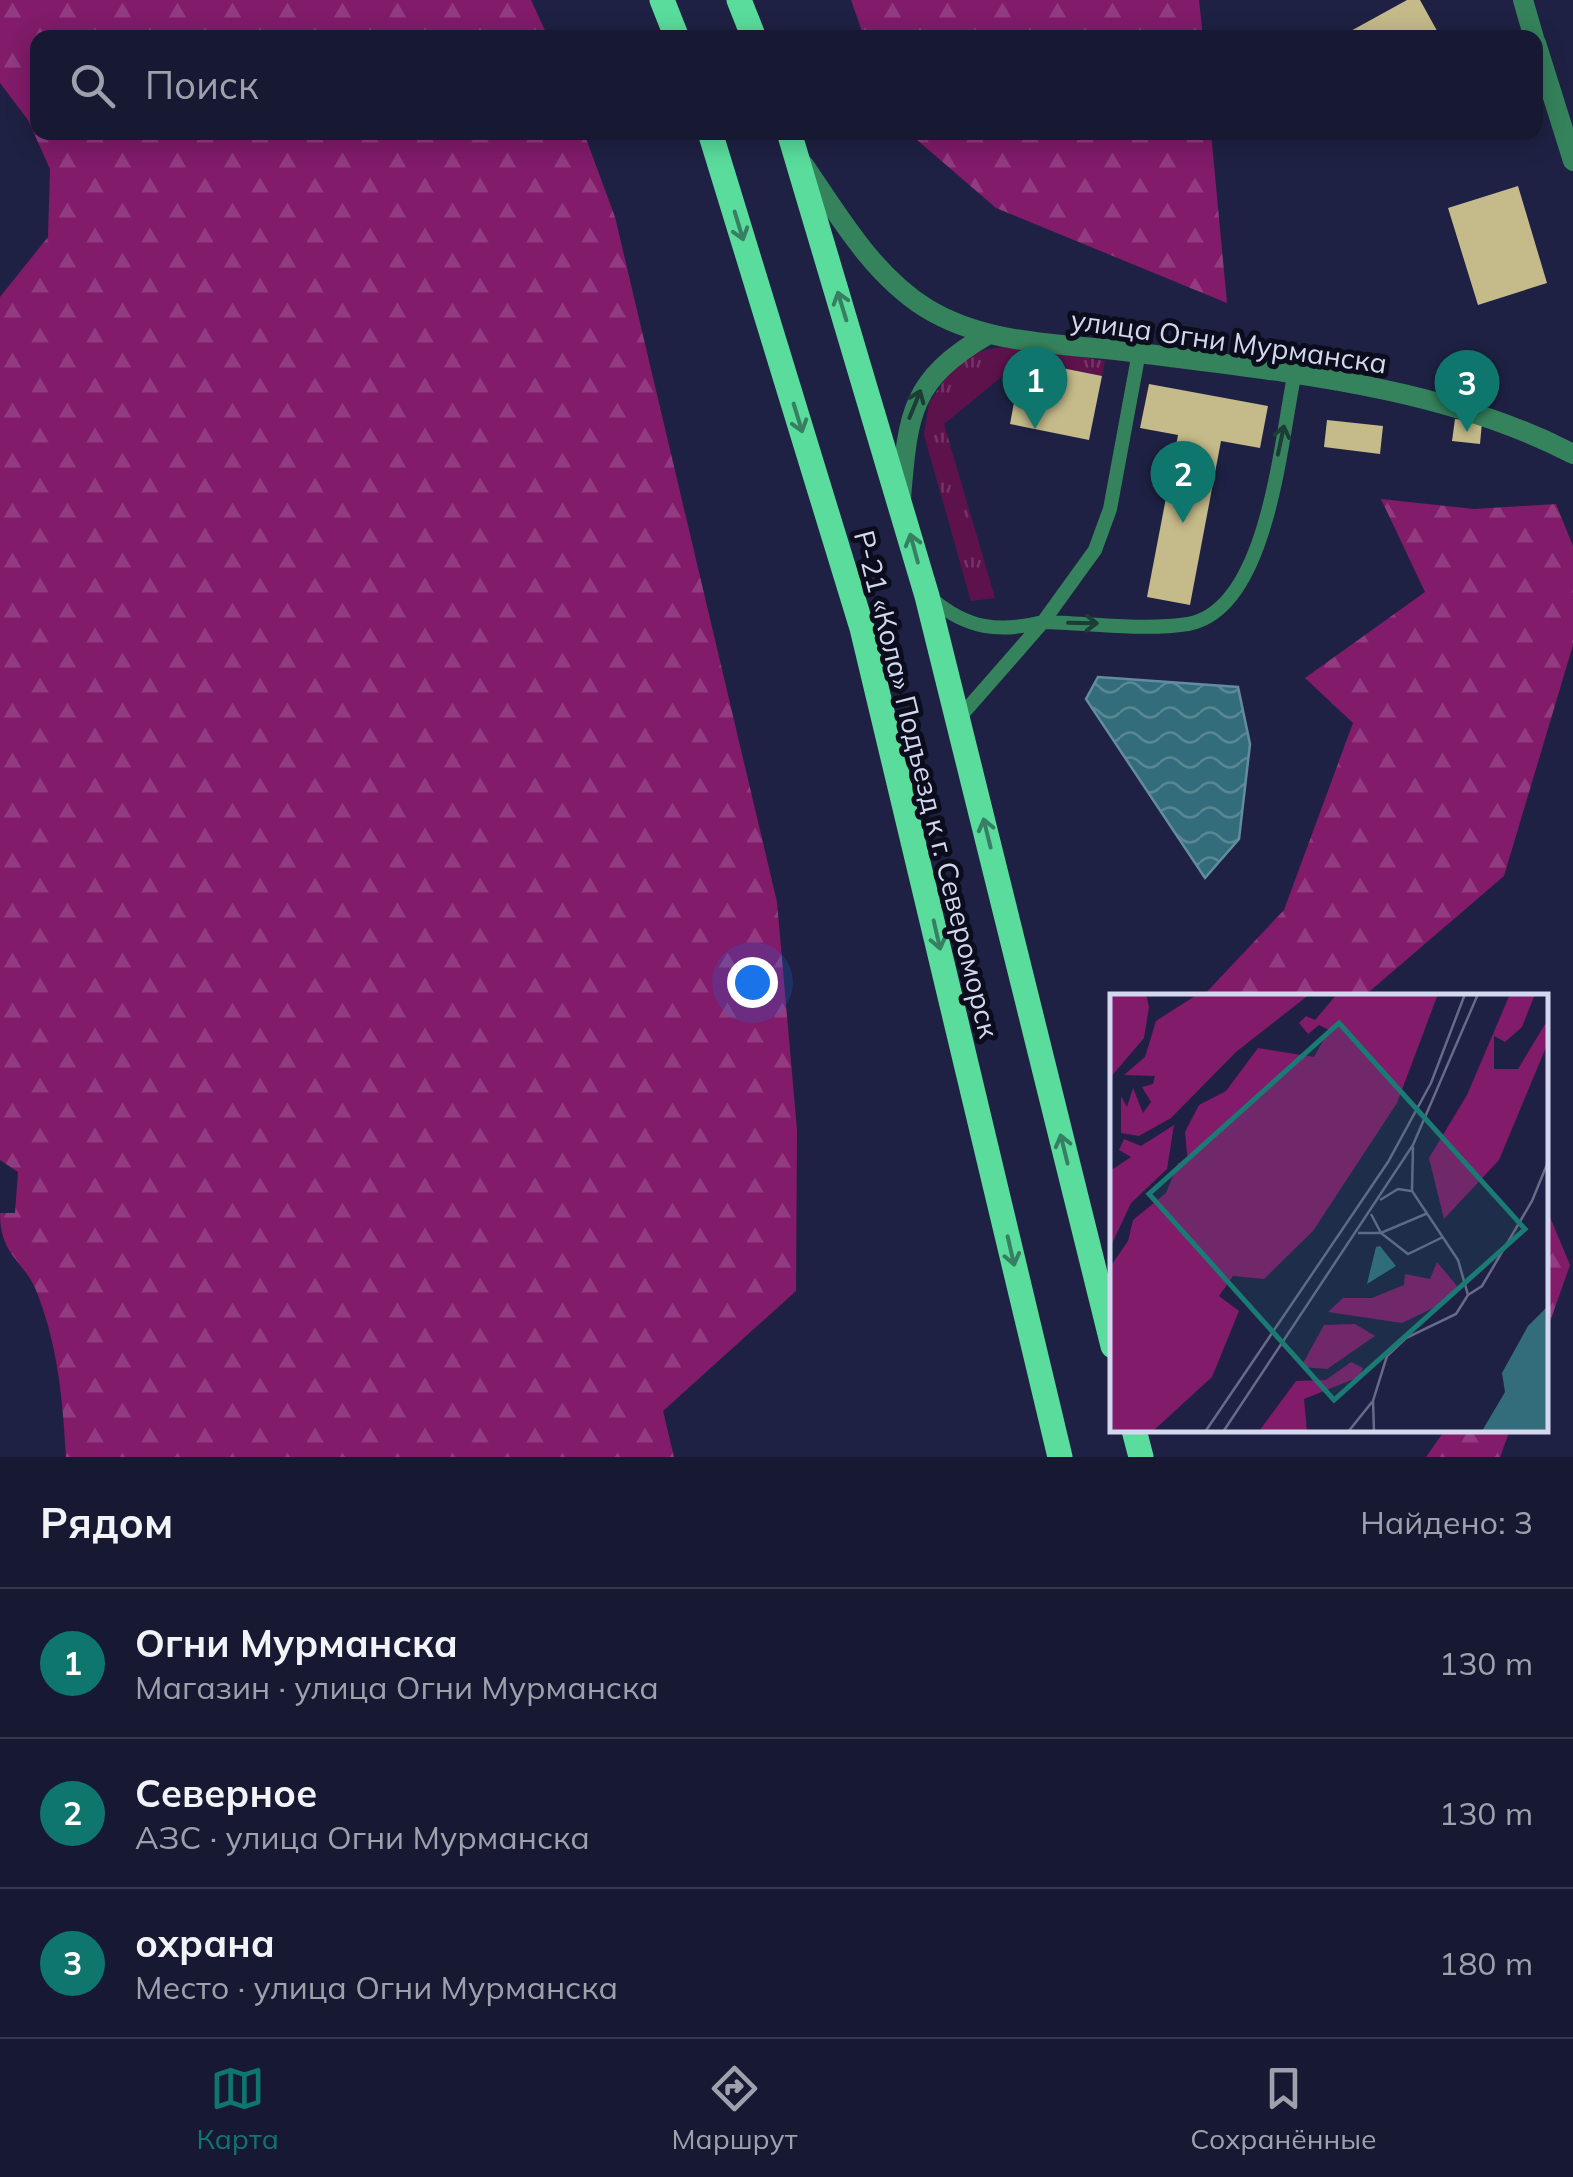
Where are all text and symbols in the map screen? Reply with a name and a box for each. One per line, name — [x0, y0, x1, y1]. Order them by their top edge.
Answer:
search box — [30, 30, 1543, 140]
icon: search — [65, 58, 120, 113]
text: Поиск — [145, 61, 258, 109]
one-way arrow — [731, 209, 749, 241]
one-way arrow — [832, 290, 850, 322]
street label: улица Огни Мурманска — [1069, 301, 1389, 381]
pin: 1 — [1002, 346, 1068, 429]
pin: 3 — [1434, 350, 1500, 432]
one-way arrow — [908, 389, 926, 419]
one-way arrow — [791, 402, 809, 434]
one-way arrow — [1273, 425, 1291, 457]
pin: 2 — [1150, 440, 1216, 523]
street label: Р-21 «Кола» Подъезд к г. Североморск — [847, 527, 1007, 1042]
one-way arrow — [904, 532, 922, 564]
one-way arrow — [1066, 614, 1098, 632]
one-way arrow — [976, 818, 995, 849]
one-way arrow — [929, 918, 947, 950]
your location — [727, 957, 778, 1008]
inset map — [1110, 994, 1548, 1432]
one-way arrow — [1054, 1134, 1073, 1165]
one-way arrow — [1003, 1234, 1021, 1266]
text: Рядом — [40, 1496, 173, 1549]
text: Найдено: 3 — [1360, 1502, 1533, 1542]
text: Огни Мурманска — [135, 1619, 458, 1667]
text: 1 — [63, 1643, 82, 1683]
text: 130 m — [1439, 1643, 1533, 1683]
text: Магазин · улица Огни Мурманска — [135, 1667, 659, 1707]
text: Северное — [135, 1769, 317, 1817]
text: 2 — [63, 1793, 82, 1833]
text: 130 m — [1439, 1793, 1533, 1833]
text: АЗС · улица Огни Мурманска — [135, 1817, 590, 1857]
text: охрана — [135, 1919, 275, 1967]
text: 3 — [63, 1943, 82, 1983]
text: 180 m — [1439, 1943, 1533, 1983]
text: Место · улица Огни Мурманска — [135, 1967, 618, 2007]
tab: Карта — [196, 2061, 279, 2156]
tab: Маршрут — [672, 2061, 797, 2156]
tab: Сохранённые — [1190, 2061, 1377, 2156]

